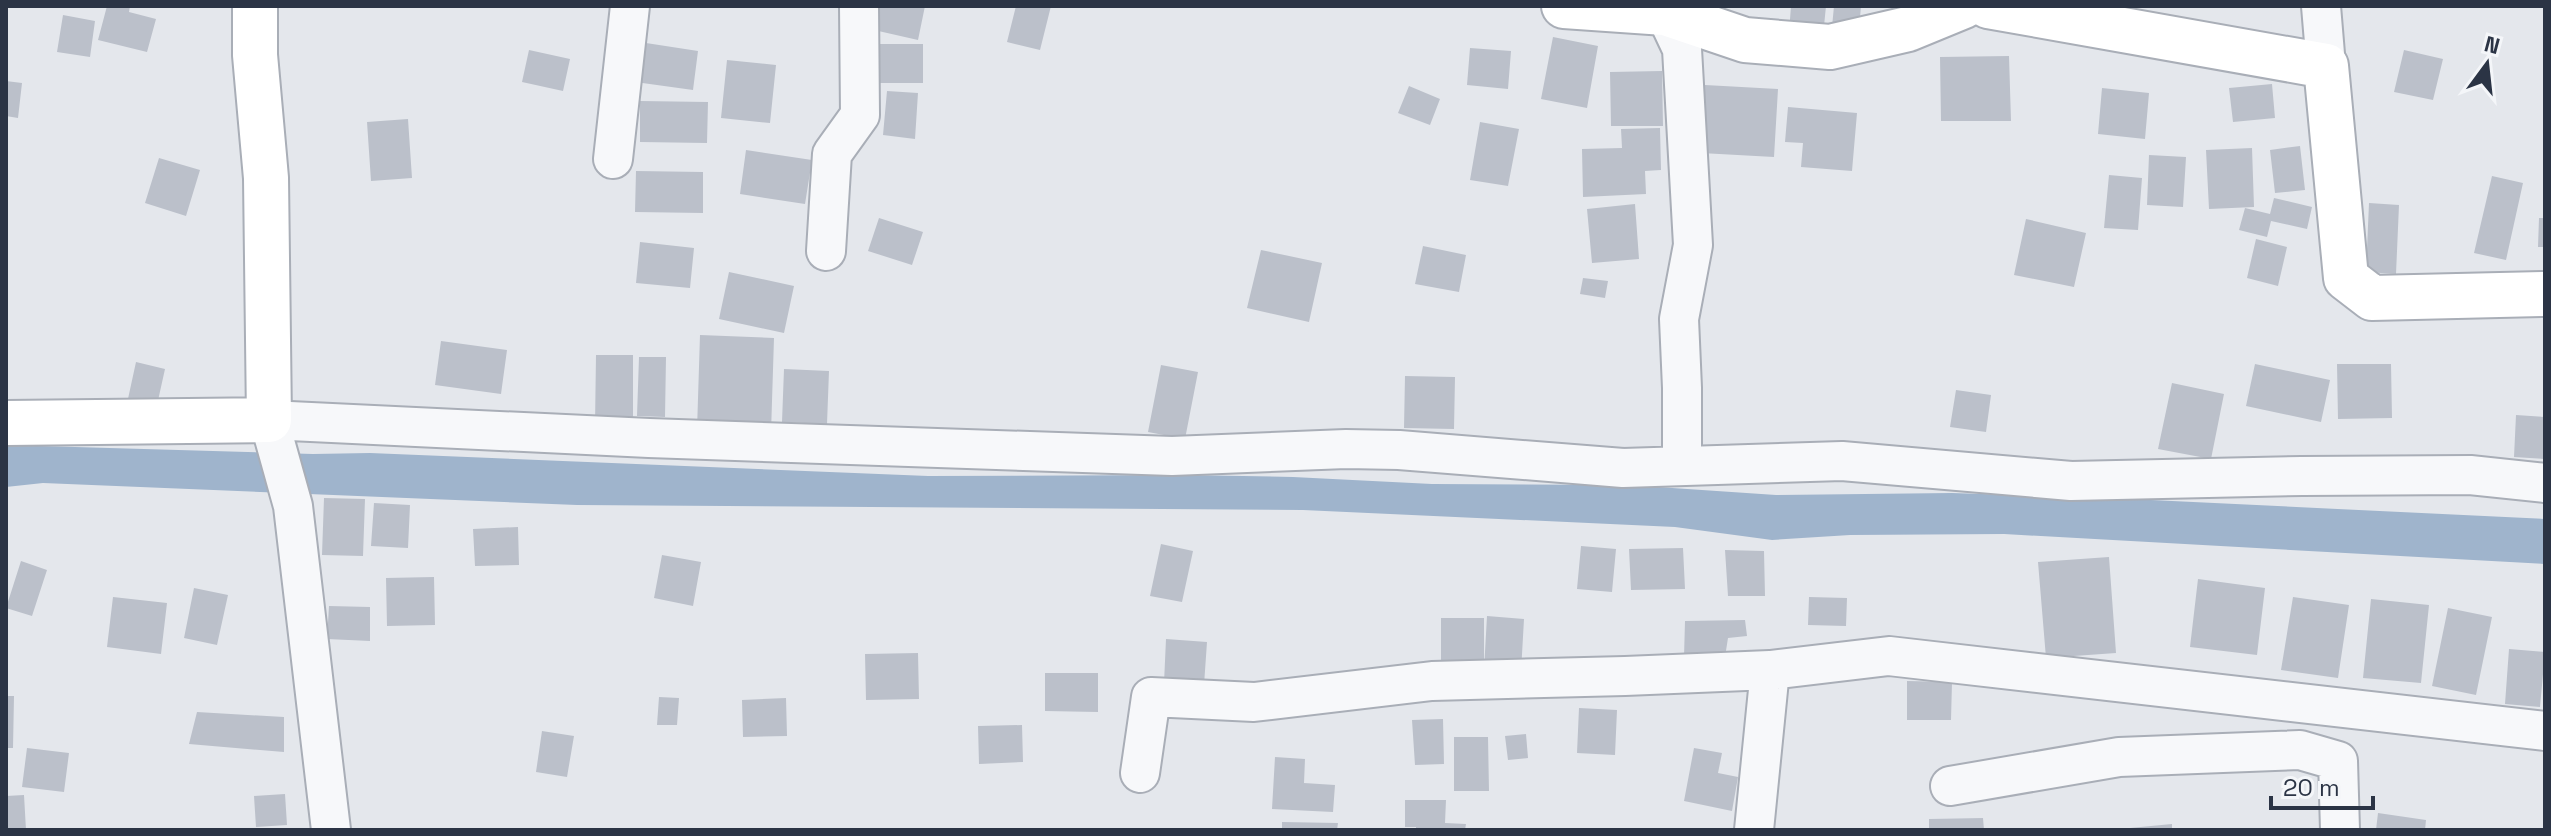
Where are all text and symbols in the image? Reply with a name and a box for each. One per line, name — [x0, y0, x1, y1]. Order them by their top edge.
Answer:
north arrow — [2447, 24, 2527, 104]
text: N — [2481, 29, 2503, 60]
scale bar — [2271, 760, 2373, 810]
text: 20 m — [2283, 772, 2340, 803]

